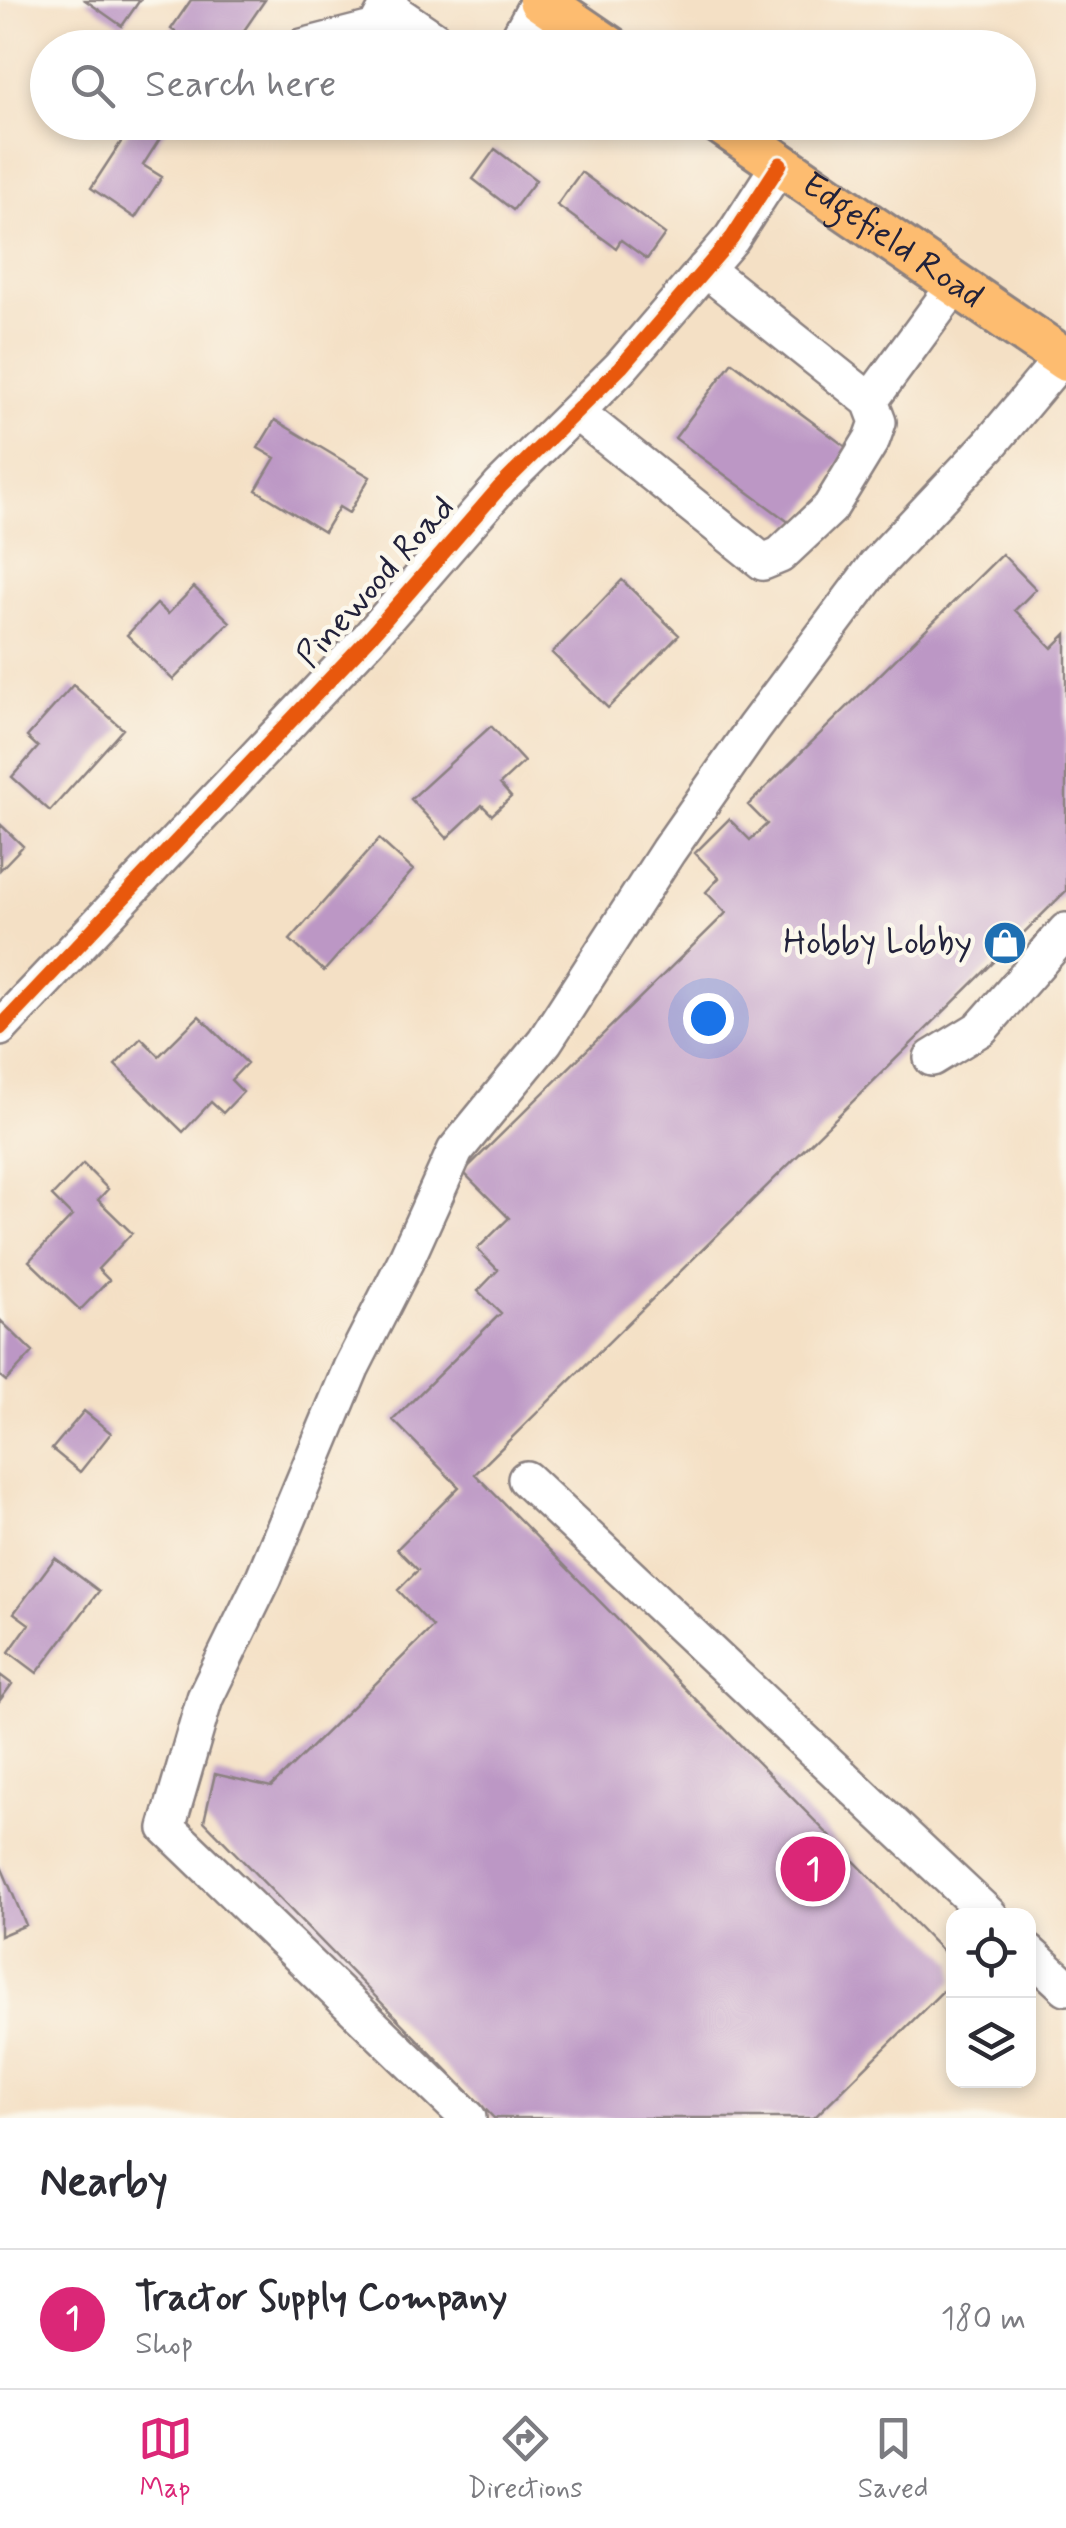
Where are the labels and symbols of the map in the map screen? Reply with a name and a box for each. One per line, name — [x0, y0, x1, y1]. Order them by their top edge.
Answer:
street label: Edgefield Road — [792, 162, 992, 319]
street label: Pinewood Road — [286, 486, 466, 678]
place label: Hobby Lobby — [783, 920, 972, 966]
shop icon: Hobby Lobby — [982, 920, 1028, 966]
your location — [683, 993, 734, 1044]
pin: 1 — [780, 1832, 846, 1906]

